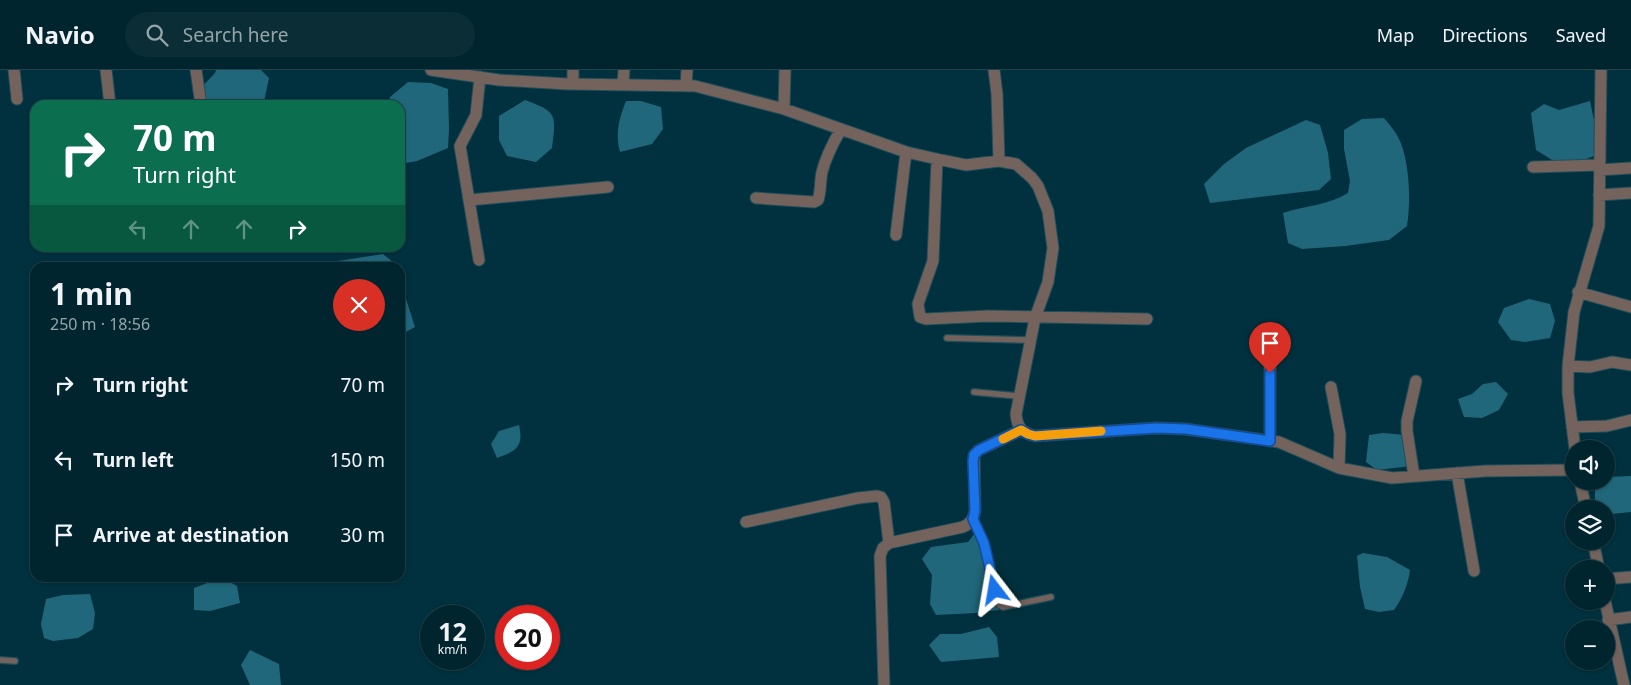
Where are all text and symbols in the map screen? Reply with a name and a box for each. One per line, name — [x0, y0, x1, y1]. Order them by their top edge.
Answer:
search box — [125, 12, 475, 57]
text: Navio — [25, 18, 95, 51]
icon: search — [143, 21, 171, 49]
text: Search here — [183, 22, 289, 48]
text: Map — [1377, 23, 1414, 47]
text: Directions — [1442, 23, 1528, 47]
text: Saved — [1556, 23, 1606, 47]
text: 70 m — [133, 114, 216, 161]
icon: right — [50, 120, 115, 185]
text: Turn right — [133, 159, 236, 189]
icon: left — [124, 215, 152, 243]
icon: ahead — [177, 215, 205, 243]
icon: ahead — [230, 215, 258, 243]
icon: right — [283, 215, 311, 243]
text: 1 min — [50, 273, 133, 314]
button: close — [333, 279, 385, 331]
text: 250 m · 18:56 — [50, 313, 150, 335]
pin — [1249, 322, 1291, 373]
icon: arrive — [1256, 329, 1284, 357]
icon: right — [50, 371, 78, 399]
text: Turn right — [93, 372, 188, 398]
text: 70 m — [341, 372, 385, 398]
map controls — [1565, 440, 1615, 670]
button: sound — [1565, 440, 1615, 490]
icon: left — [50, 446, 78, 474]
text: Turn left — [93, 447, 174, 473]
text: 150 m — [330, 447, 385, 473]
button: layers — [1565, 500, 1615, 550]
icon: arrive — [50, 521, 78, 549]
text: Arrive at destination — [93, 522, 289, 548]
text: 30 m — [341, 522, 385, 548]
button: + — [1565, 560, 1615, 610]
position arrow — [968, 563, 1020, 615]
speed limit sign: 20 — [495, 605, 560, 670]
text: 12 — [438, 614, 467, 648]
button: − — [1565, 620, 1615, 670]
text: km/h — [438, 641, 467, 658]

